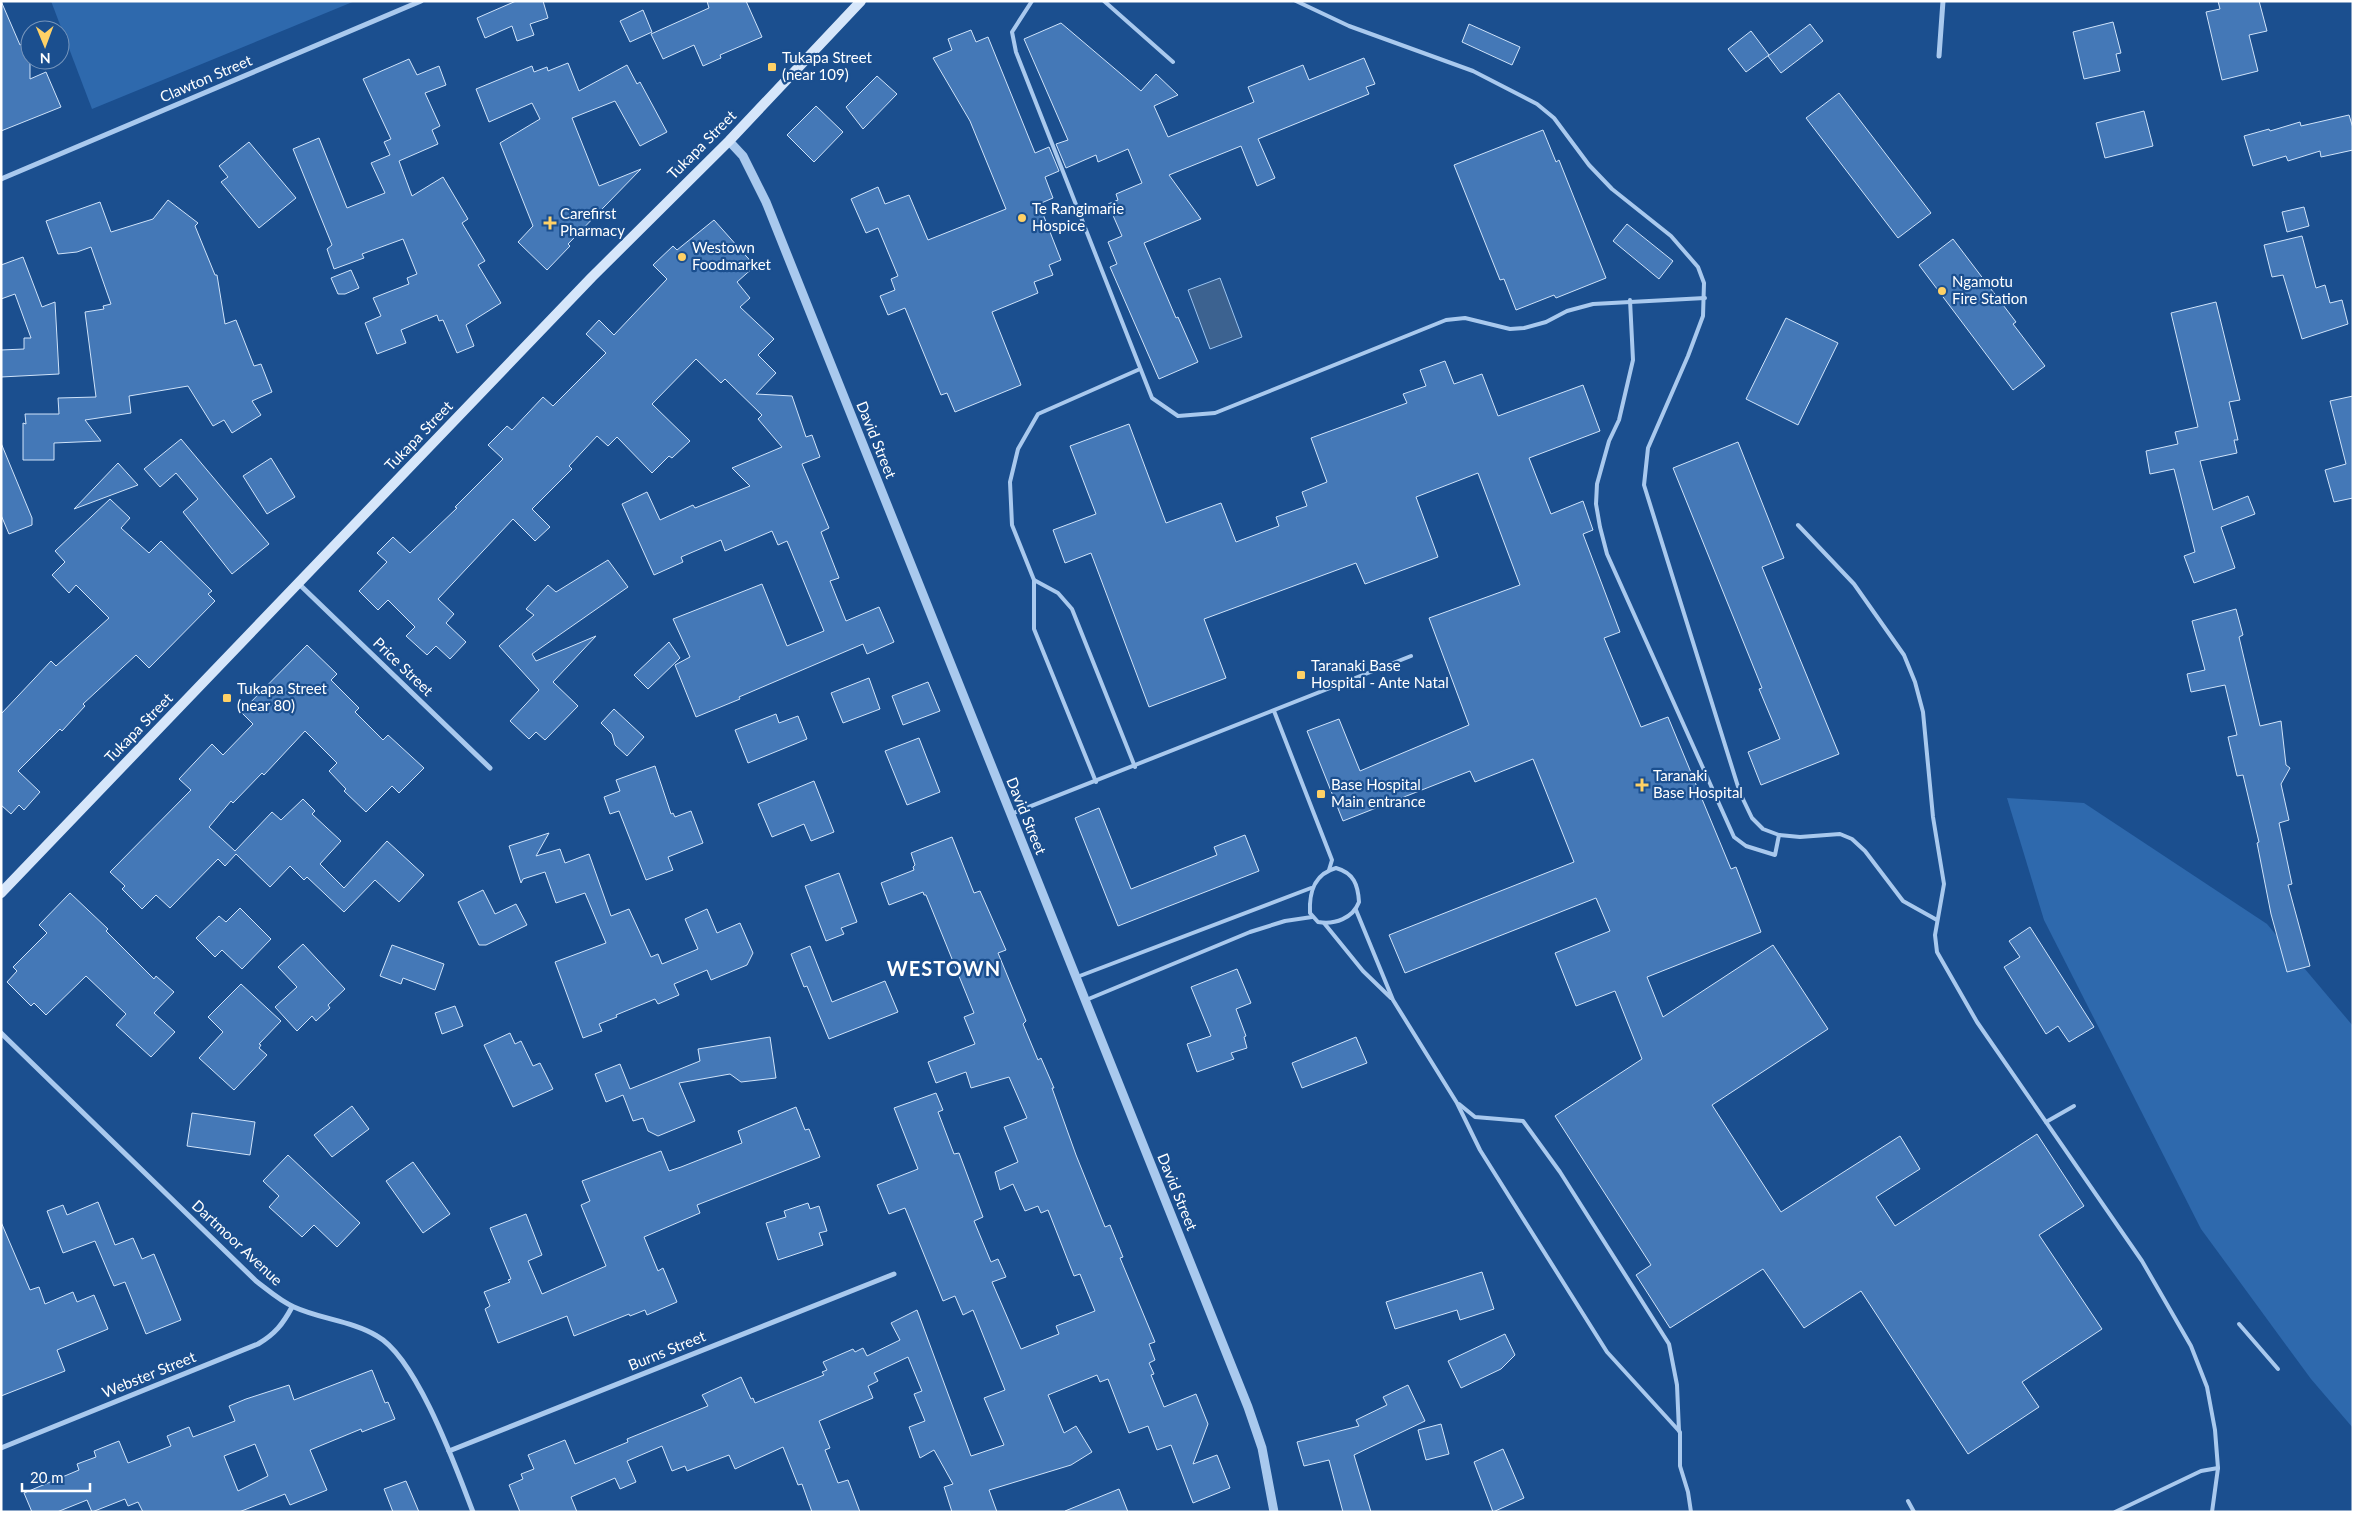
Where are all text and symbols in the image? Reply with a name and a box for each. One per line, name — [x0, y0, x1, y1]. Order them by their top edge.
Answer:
north arrow — [20, 20, 70, 70]
place label: Tukapa Street (near 109) — [782, 48, 873, 83]
text: N — [40, 50, 51, 67]
street label: Clawton Street — [157, 50, 255, 106]
marker: Tukapa Street (near 109) — [766, 61, 778, 73]
street label: Tukapa Street — [663, 106, 740, 182]
place label: Te Rangimarie Hospice — [1032, 199, 1124, 234]
place label: Carefirst Pharmacy — [560, 204, 625, 239]
marker: Te Rangimarie Hospice — [1016, 212, 1028, 224]
marker: Carefirst Pharmacy — [544, 217, 556, 229]
place label: Westown Foodmarket — [692, 238, 772, 273]
marker: Westown Foodmarket — [676, 251, 688, 263]
place label: Ngamotu Fire Station — [1952, 272, 2028, 307]
marker: Ngamotu Fire Station — [1936, 285, 1948, 297]
street label: Tukapa Street — [381, 396, 456, 474]
street label: David Street — [853, 398, 901, 481]
street label: Price Street — [370, 633, 438, 700]
place label: Taranaki Base Hospital - Ante Natal — [1311, 656, 1449, 691]
marker: Taranaki Base Hospital - Ante Natal — [1295, 669, 1307, 681]
place label: Tukapa Street (near 80) — [237, 679, 328, 714]
street label: Tukapa Street — [101, 688, 176, 766]
marker: Tukapa Street (near 80) — [221, 692, 233, 704]
place label: Taranaki Base Hospital — [1653, 766, 1743, 801]
street label: David Street — [1003, 774, 1051, 857]
place label: Base Hospital Main entrance — [1331, 775, 1426, 810]
marker: Taranaki Base Hospital — [1635, 778, 1649, 792]
marker: Base Hospital Main entrance — [1315, 788, 1327, 800]
district label: WESTOWN — [887, 956, 1001, 980]
street label: David Street — [1154, 1150, 1202, 1233]
street label: Dartmoor Avenue — [189, 1196, 287, 1289]
street label: Burns Street — [625, 1326, 708, 1374]
street label: Webster Street — [99, 1347, 199, 1401]
scale bar — [22, 1460, 90, 1492]
text: 20 m — [30, 1468, 64, 1486]

